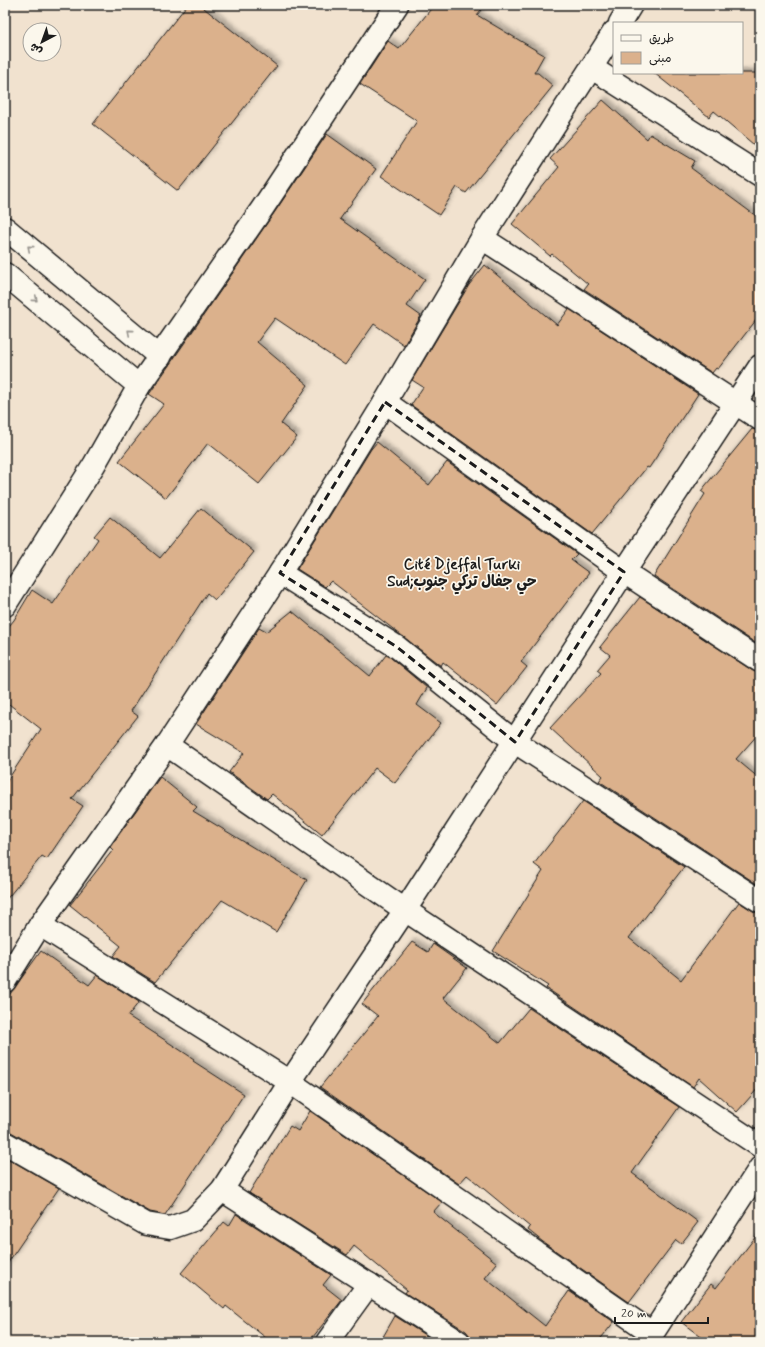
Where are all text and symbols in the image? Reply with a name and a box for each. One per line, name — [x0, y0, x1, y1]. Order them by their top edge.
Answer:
north arrow — [22, 22, 62, 62]
legend — [613, 22, 743, 74]
text: طريق — [649, 31, 674, 47]
text: ش — [27, 40, 45, 58]
text: مبنى — [649, 51, 672, 67]
one-way arrow — [27, 246, 35, 253]
one-way arrow — [30, 295, 38, 302]
one-way arrow — [127, 329, 134, 336]
district label: Cité Djeffal Turki Sud;حي جفال تركي جنوب — [387, 555, 537, 595]
scale bar — [615, 1299, 708, 1325]
text: 20 m — [621, 1306, 647, 1322]

